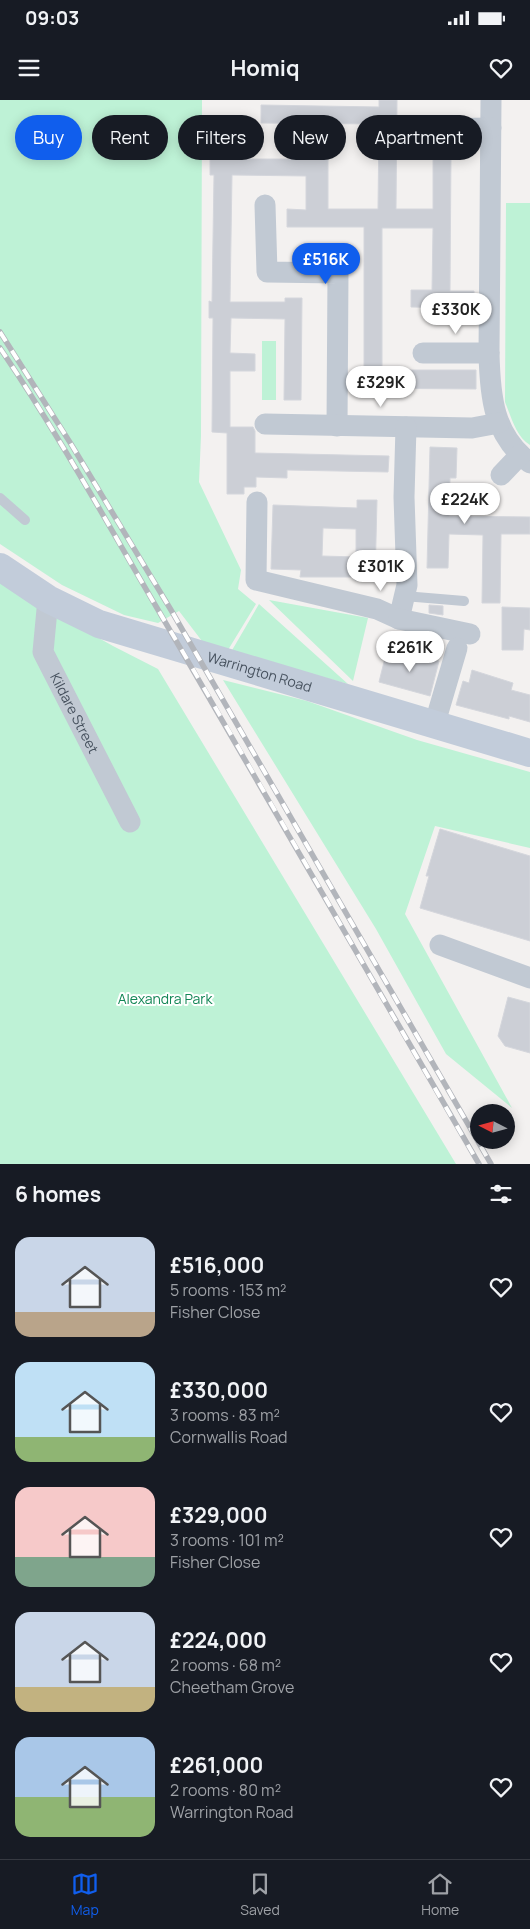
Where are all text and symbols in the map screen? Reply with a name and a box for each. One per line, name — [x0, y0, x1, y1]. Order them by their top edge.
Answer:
text: 09:03 — [25, 5, 79, 31]
text: Homiq — [231, 53, 300, 83]
icon: menu — [15, 54, 43, 82]
icon: heart — [487, 54, 515, 82]
chip: Buy — [15, 115, 82, 160]
chip: Rent — [92, 115, 168, 160]
chip: Filters — [178, 115, 264, 160]
chip: New — [274, 115, 346, 160]
chip: Apartment — [356, 115, 482, 160]
pin: £516K — [291, 242, 361, 285]
text: £516K — [303, 248, 349, 270]
pin: £330K — [421, 292, 491, 335]
text: £330K — [432, 298, 480, 320]
pin: £329K — [346, 366, 416, 408]
text: £329K — [357, 371, 405, 393]
pin: £224K — [430, 482, 500, 525]
text: £224K — [441, 488, 489, 510]
pin: £301K — [346, 550, 416, 592]
text: £301K — [358, 555, 404, 577]
pin: £261K — [375, 630, 445, 673]
text: £261K — [387, 636, 433, 658]
street label: Warrington Road — [205, 647, 314, 696]
street label: Kildare Street — [46, 669, 103, 757]
park label: Alexandra Park — [118, 989, 213, 1008]
north arrow — [470, 1104, 515, 1149]
map controls — [470, 1104, 515, 1149]
text: 6 homes — [15, 1180, 101, 1208]
icon: filters — [487, 1180, 515, 1208]
text: £516,000 — [170, 1251, 264, 1279]
icon: home — [55, 1257, 115, 1317]
icon: heart — [487, 1273, 515, 1301]
text: 5 rooms · 153 m² — [170, 1279, 286, 1301]
text: Fisher Close — [170, 1301, 260, 1323]
text: £330,000 — [170, 1376, 268, 1404]
icon: home — [55, 1382, 115, 1442]
icon: heart — [487, 1398, 515, 1426]
text: 3 rooms · 83 m² — [170, 1404, 280, 1426]
text: Cornwallis Road — [170, 1426, 288, 1448]
text: £329,000 — [170, 1501, 267, 1529]
icon: home — [55, 1507, 115, 1567]
icon: heart — [487, 1523, 515, 1551]
text: 3 rooms · 101 m² — [170, 1529, 284, 1551]
text: Fisher Close — [170, 1551, 260, 1573]
text: £224,000 — [170, 1626, 267, 1654]
icon: home — [55, 1632, 115, 1692]
icon: heart — [487, 1648, 515, 1676]
text: 2 rooms · 68 m² — [170, 1654, 281, 1676]
text: Cheetham Grove — [170, 1676, 294, 1698]
text: £261,000 — [170, 1751, 263, 1779]
icon: home — [55, 1757, 115, 1817]
icon: heart — [487, 1773, 515, 1801]
text: 2 rooms · 80 m² — [170, 1779, 281, 1801]
text: Warrington Road — [170, 1801, 294, 1823]
tab: Map — [71, 1870, 99, 1919]
tab: Saved — [240, 1870, 280, 1919]
tab: Home — [421, 1870, 459, 1919]

